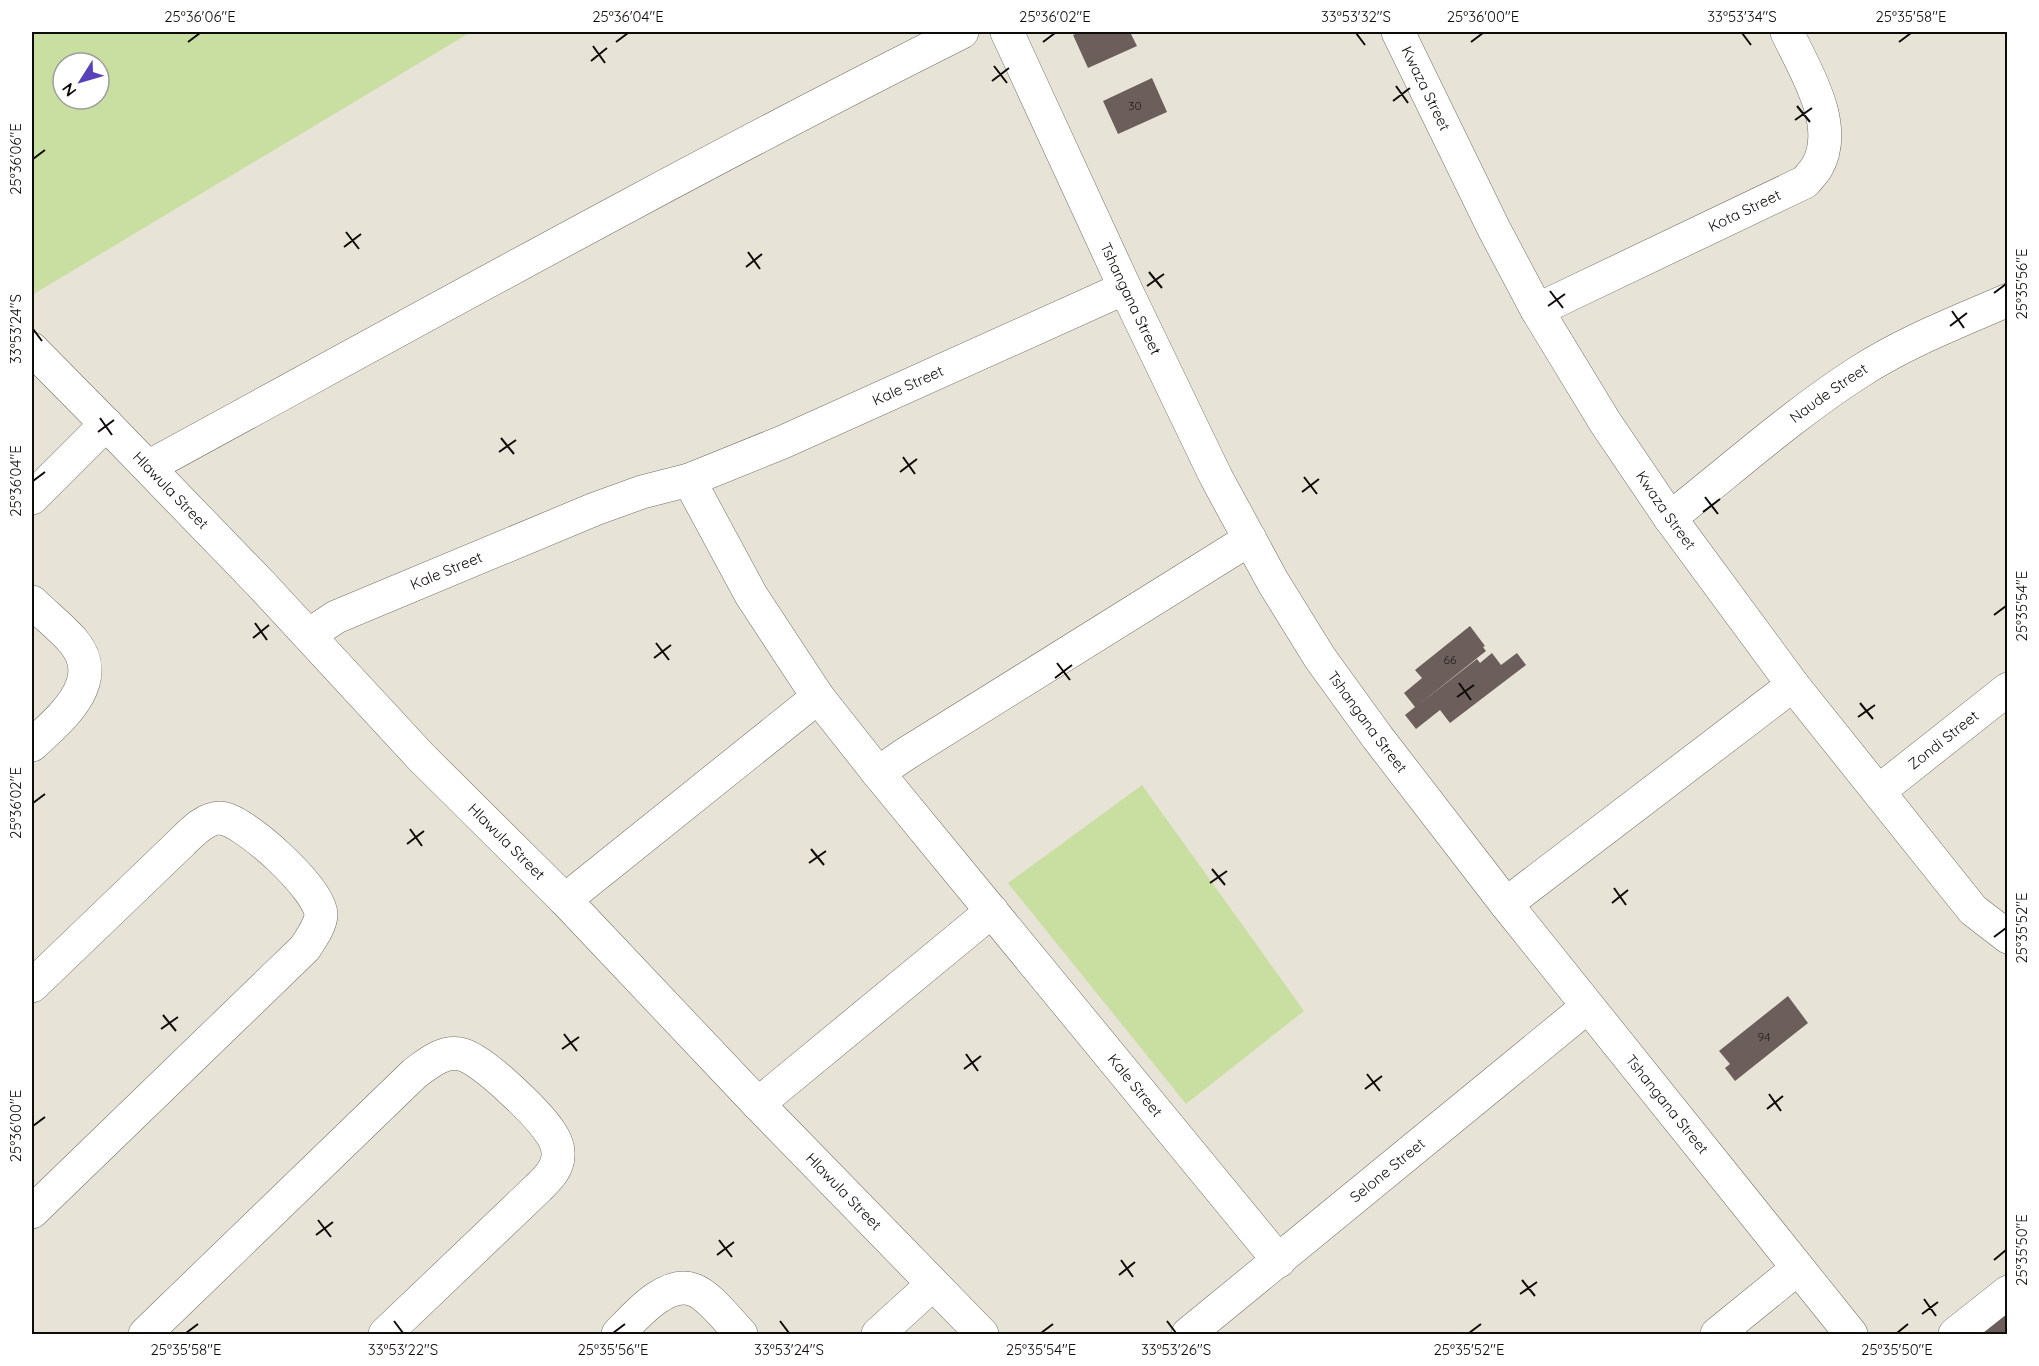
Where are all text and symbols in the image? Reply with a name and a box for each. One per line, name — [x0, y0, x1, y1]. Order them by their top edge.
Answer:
text: 25°36'06"E — [164, 7, 236, 26]
text: 25°36'04"E — [592, 7, 664, 26]
text: 25°36'02"E — [1019, 7, 1091, 26]
text: 33°53'32"S — [1321, 7, 1391, 26]
text: 25°36'00"E — [1447, 7, 1519, 26]
text: 33°53'34"S — [1707, 7, 1777, 26]
text: 25°35'58"E — [1876, 7, 1946, 26]
street label: Kwaza Street — [1397, 43, 1455, 134]
north arrow — [51, 51, 111, 111]
text: N — [57, 79, 81, 101]
house number: 30 — [1128, 98, 1142, 113]
text: 25°36'06"E — [6, 123, 25, 195]
street label: Kota Street — [1705, 185, 1784, 236]
street label: Tshangana Street — [1096, 239, 1166, 358]
text: 25°35'56"E — [2012, 249, 2031, 319]
text: 33°53'24"S — [6, 294, 25, 364]
street label: Naude Street — [1786, 359, 1871, 427]
street label: Kale Street — [869, 361, 946, 410]
text: 25°36'04"E — [6, 445, 25, 517]
street label: Hlawula Street — [129, 447, 213, 533]
street label: Kwaza Street — [1632, 467, 1700, 553]
street label: Kale Street — [407, 547, 485, 594]
text: 25°35'54"E — [2012, 571, 2031, 641]
house number: 66 — [1444, 652, 1457, 667]
street label: Tshangana Street — [1324, 667, 1411, 777]
street label: Zondi Street — [1904, 706, 1982, 773]
text: 25°36'02"E — [6, 767, 25, 839]
street label: Hlawula Street — [464, 799, 549, 884]
text: 25°35'52"E — [2012, 892, 2031, 964]
house number: 94 — [1757, 1029, 1771, 1044]
street label: Kale Street — [1104, 1050, 1167, 1121]
street label: Tshangana Street — [1622, 1051, 1713, 1158]
text: 25°36'00"E — [6, 1090, 25, 1162]
street label: Selone Street — [1346, 1134, 1429, 1206]
street label: Hlawula Street — [802, 1149, 886, 1234]
text: 25°35'50"E — [2012, 1214, 2031, 1286]
text: 25°35'58"E — [151, 1340, 221, 1359]
text: 33°53'22"S — [368, 1340, 438, 1359]
text: 25°35'56"E — [578, 1340, 648, 1359]
text: 33°53'24"S — [754, 1340, 824, 1359]
text: 25°35'54"E — [1006, 1340, 1076, 1359]
text: 33°53'26"S — [1141, 1340, 1211, 1359]
text: 25°35'52"E — [1433, 1340, 1505, 1359]
text: 25°35'50"E — [1861, 1340, 1933, 1359]

